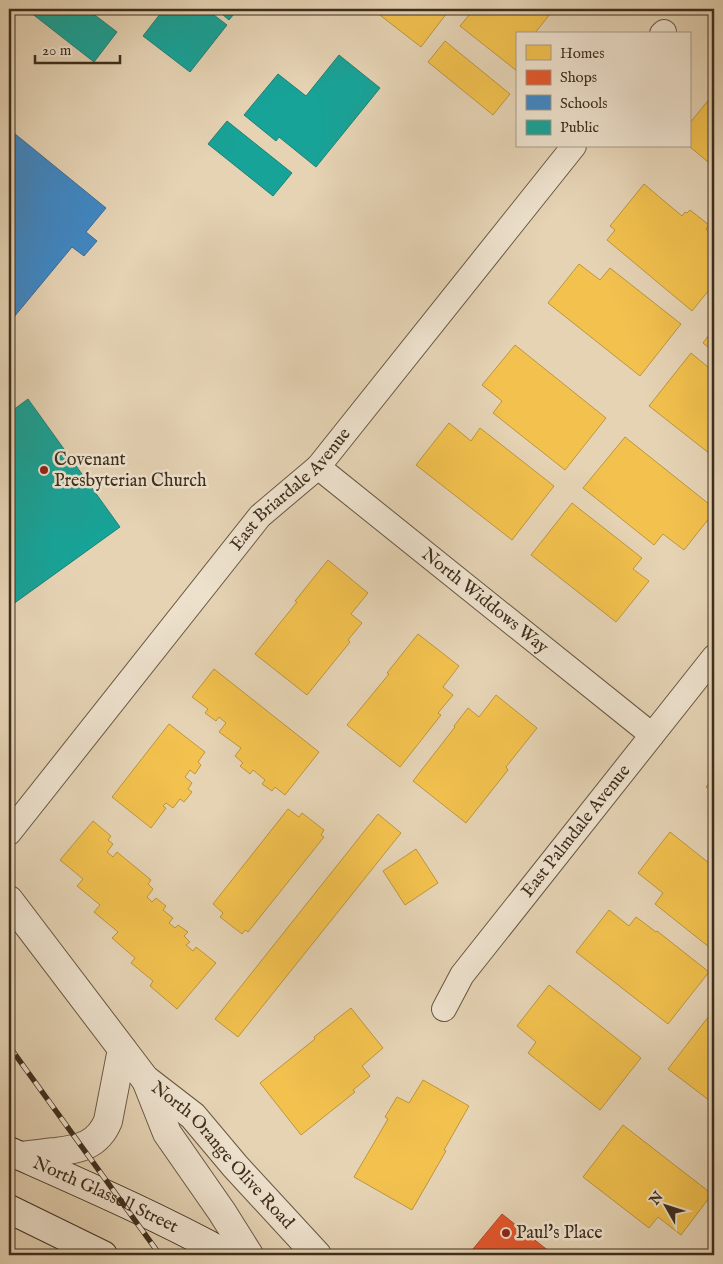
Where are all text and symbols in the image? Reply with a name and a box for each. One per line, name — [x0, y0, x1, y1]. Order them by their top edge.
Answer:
scale bar — [35, 32, 120, 64]
legend — [516, 32, 690, 148]
text: 20 m — [42, 41, 72, 60]
text: Homes — [560, 44, 604, 63]
text: Shops — [560, 68, 597, 87]
text: Schools — [560, 94, 608, 113]
text: Public — [560, 118, 599, 137]
street label: East Briardale Avenue — [225, 423, 356, 556]
place label: Covenant Presbyterian Church — [54, 449, 207, 493]
marker: Covenant Presbyterian Church — [38, 464, 50, 476]
street label: North Widdows Way — [417, 543, 553, 659]
street label: East Palmdale Avenue — [516, 760, 636, 902]
street label: North Orange Olive Road — [146, 1076, 299, 1234]
street label: North Glassell Street — [29, 1152, 182, 1239]
north arrow — [640, 1182, 690, 1232]
text: N — [645, 1188, 667, 1210]
place label: Paul's Place — [516, 1222, 603, 1245]
marker: Paul's Place — [500, 1227, 512, 1239]

